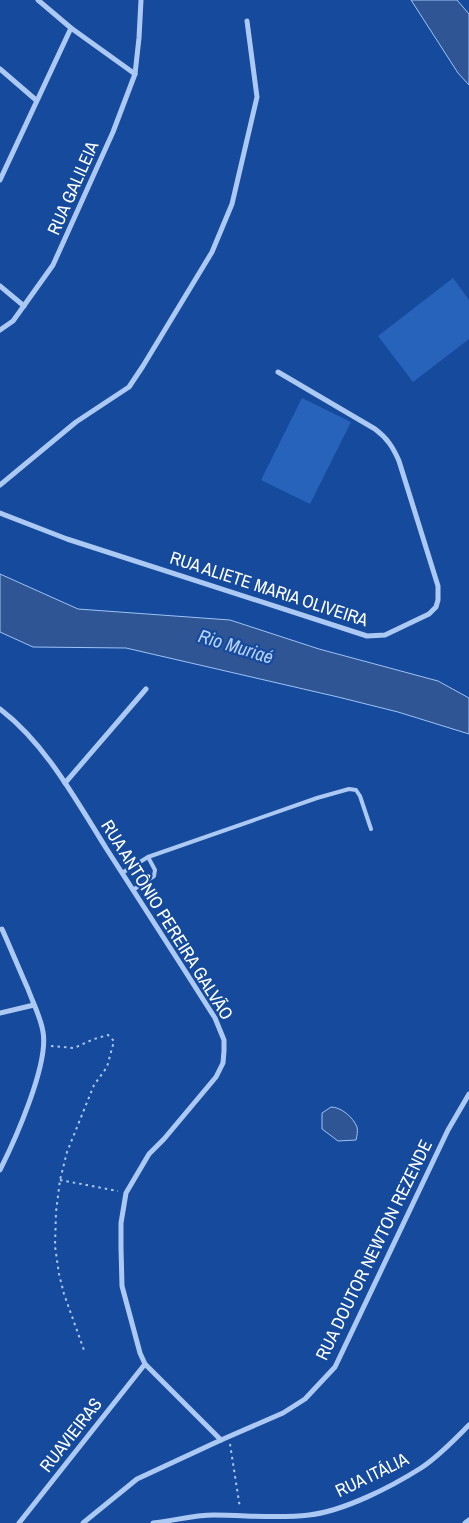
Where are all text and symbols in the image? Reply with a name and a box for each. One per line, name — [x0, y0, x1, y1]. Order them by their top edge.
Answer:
street label: RUA GALILEIA — [41, 137, 104, 239]
street label: RUA ALIETE MARIA OLIVEIRA — [167, 545, 371, 632]
water label: Rio Muriaé — [195, 622, 277, 670]
street label: RUA ANTÔNIO PEREIRA GALVÃO — [96, 815, 239, 1024]
street label: RUA DOUTOR NEWTON REZENDE — [309, 1135, 438, 1364]
street label: RUAVIEIRAS — [34, 1392, 108, 1477]
street label: RUA ITÁLIA — [331, 1446, 413, 1503]

